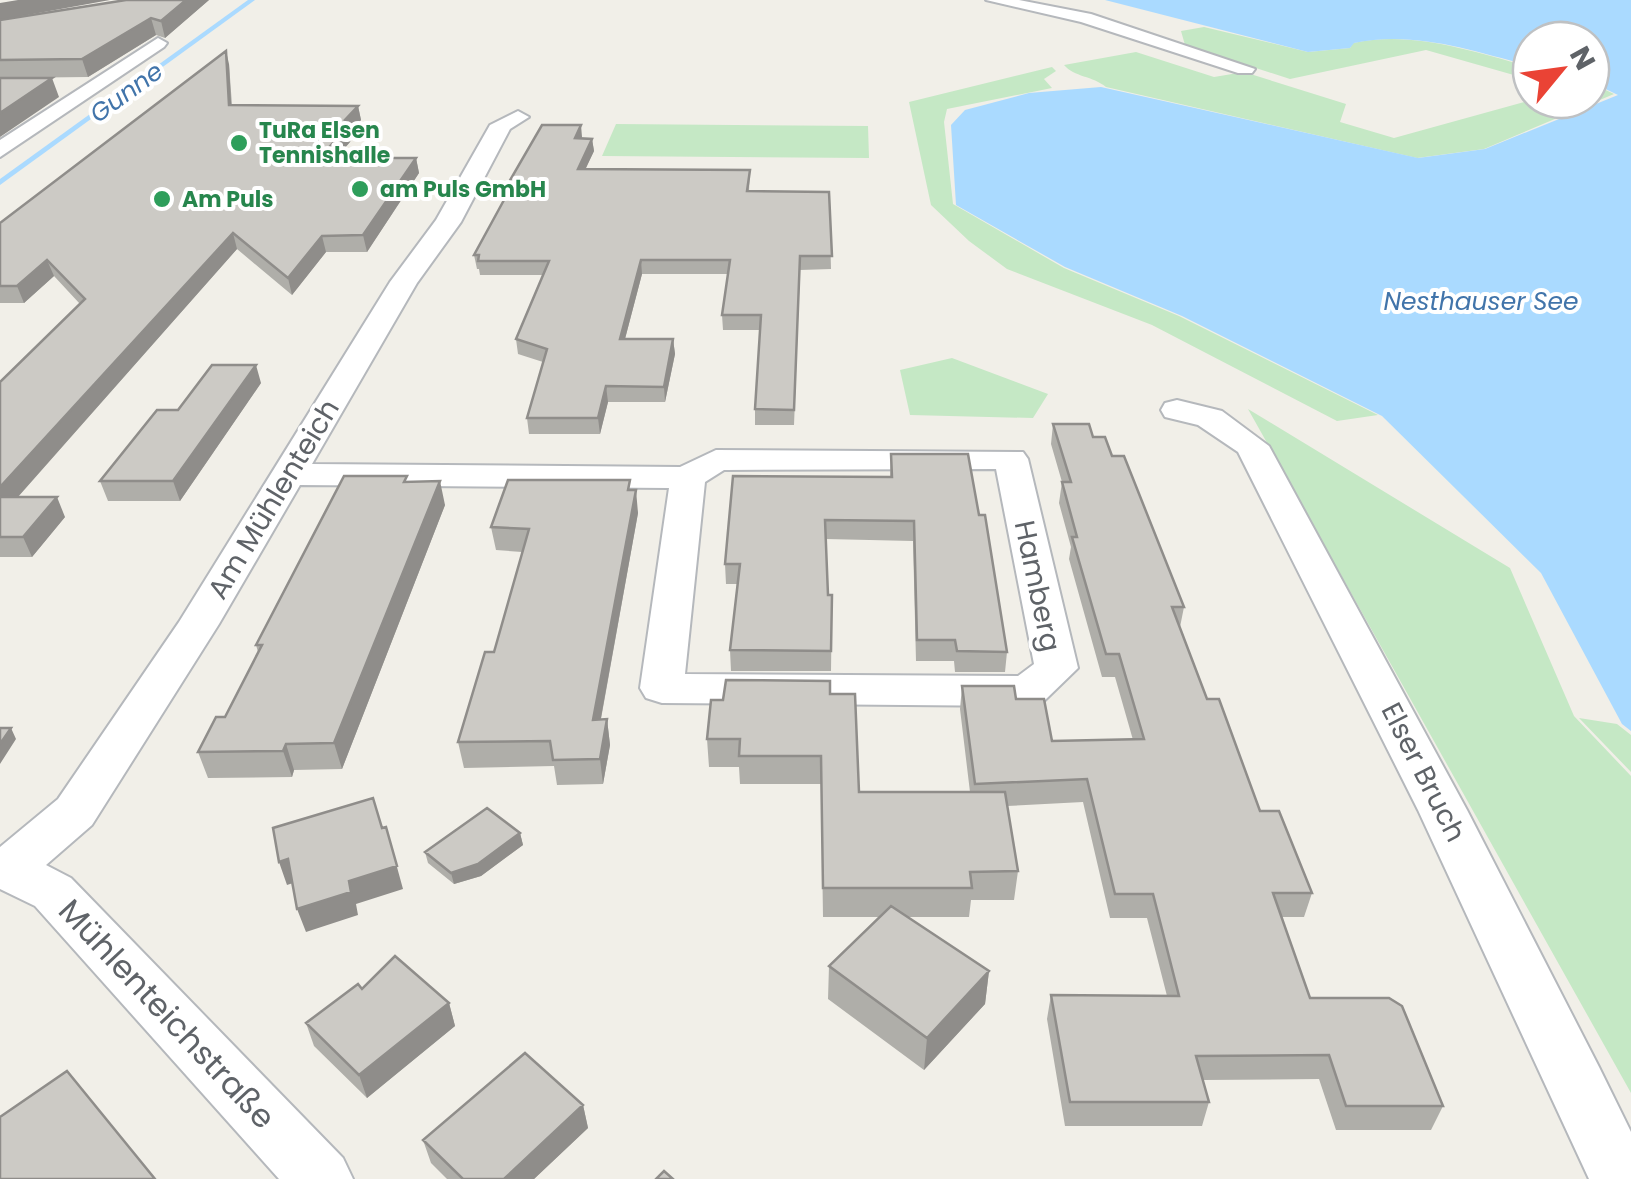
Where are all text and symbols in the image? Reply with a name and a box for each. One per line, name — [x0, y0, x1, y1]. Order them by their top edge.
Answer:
north arrow — [1511, 20, 1611, 120]
text: N — [1560, 39, 1605, 77]
water label: Gunne — [82, 54, 170, 131]
place label: TuRa Elsen Tennishalle — [259, 115, 390, 171]
marker: TuRa Elsen Tennishalle — [228, 132, 250, 154]
place label: am Puls GmbH — [380, 174, 546, 205]
marker: am Puls GmbH — [349, 178, 371, 200]
place label: Am Puls — [182, 184, 274, 215]
marker: Am Puls — [151, 188, 173, 210]
water label: Nesthauser See — [1383, 284, 1579, 319]
street label: Am Mühlenteich — [198, 392, 349, 606]
street label: Hamberg — [1005, 517, 1070, 655]
street label: Elser Bruch — [1372, 696, 1475, 849]
street label: Mühlenteichstraße — [49, 889, 286, 1139]

